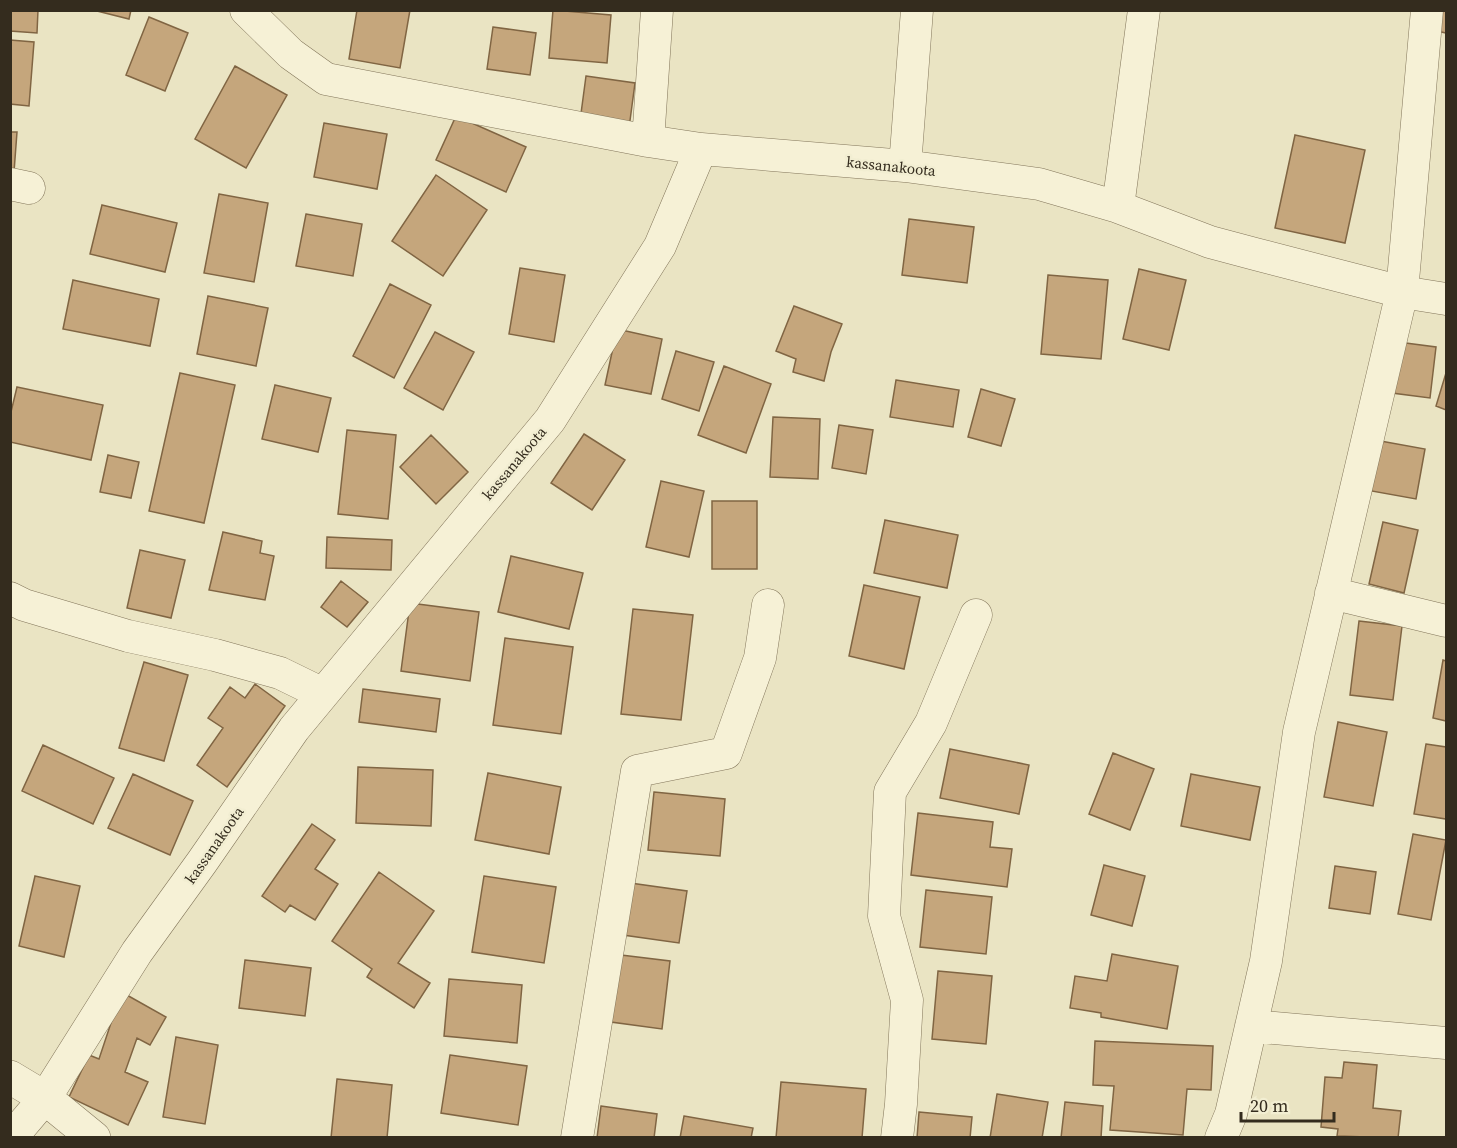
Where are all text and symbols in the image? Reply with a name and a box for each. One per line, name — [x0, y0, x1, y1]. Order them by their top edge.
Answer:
street label: kassanakoota — [845, 151, 937, 181]
street label: kassanakoota — [477, 422, 551, 504]
street label: kassanakoota — [180, 802, 249, 888]
scale bar — [1241, 1085, 1334, 1123]
text: 20 m — [1250, 1093, 1288, 1118]

